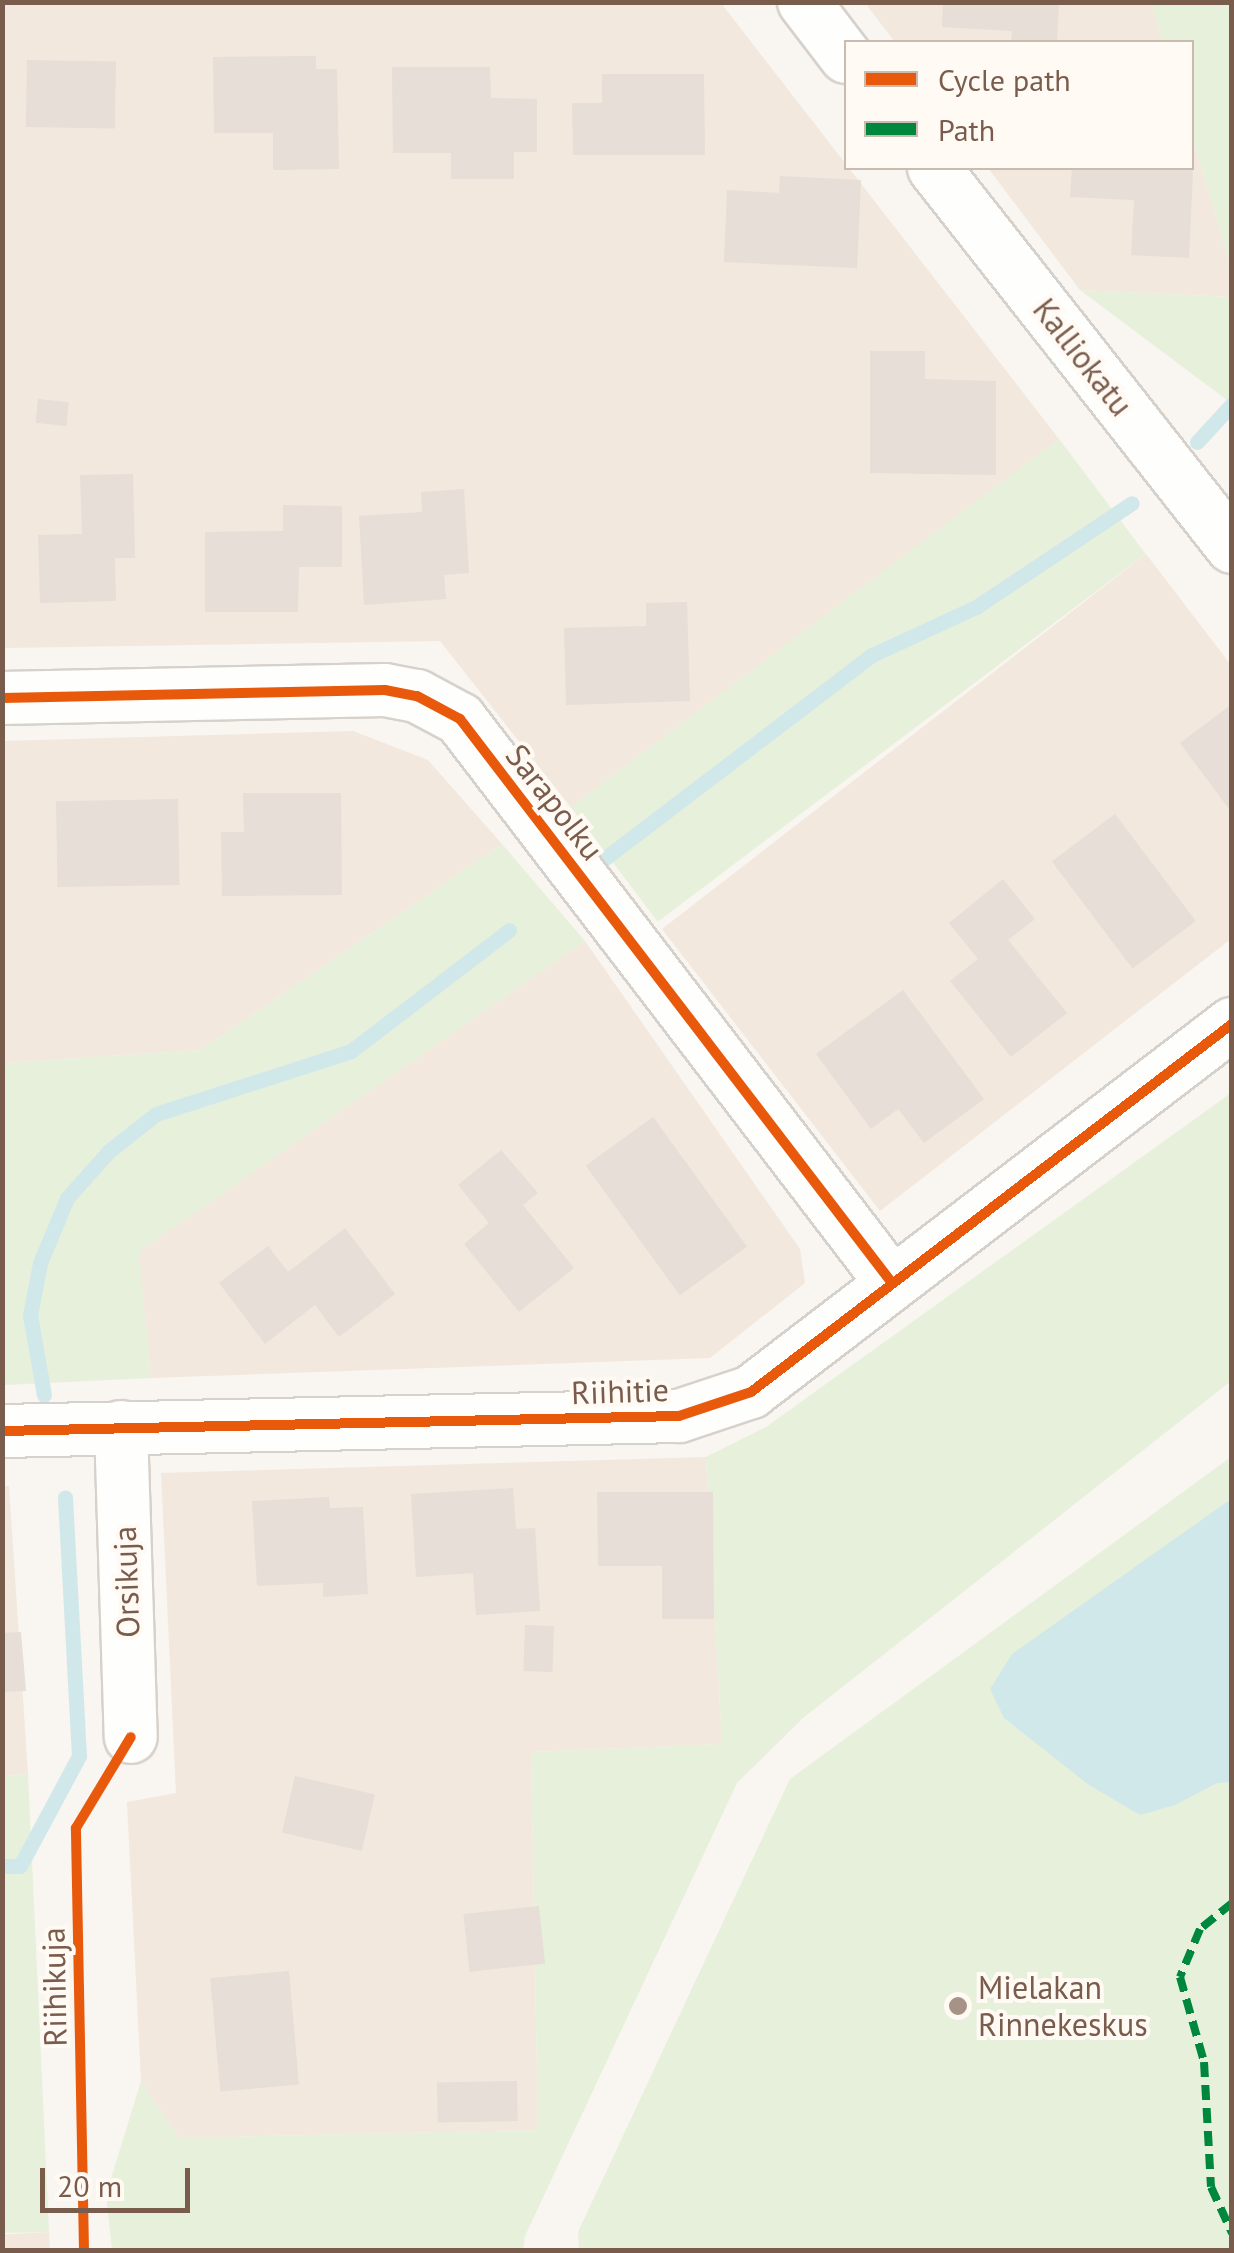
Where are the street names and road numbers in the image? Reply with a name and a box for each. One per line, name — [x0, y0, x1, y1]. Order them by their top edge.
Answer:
street label: Kalliokatu — [1025, 291, 1141, 423]
street label: Sarapolku — [498, 737, 612, 867]
street label: Riihitie — [570, 1370, 670, 1412]
street label: Orsikuja — [105, 1525, 147, 1639]
street label: Riihikuja — [34, 1927, 74, 2047]

